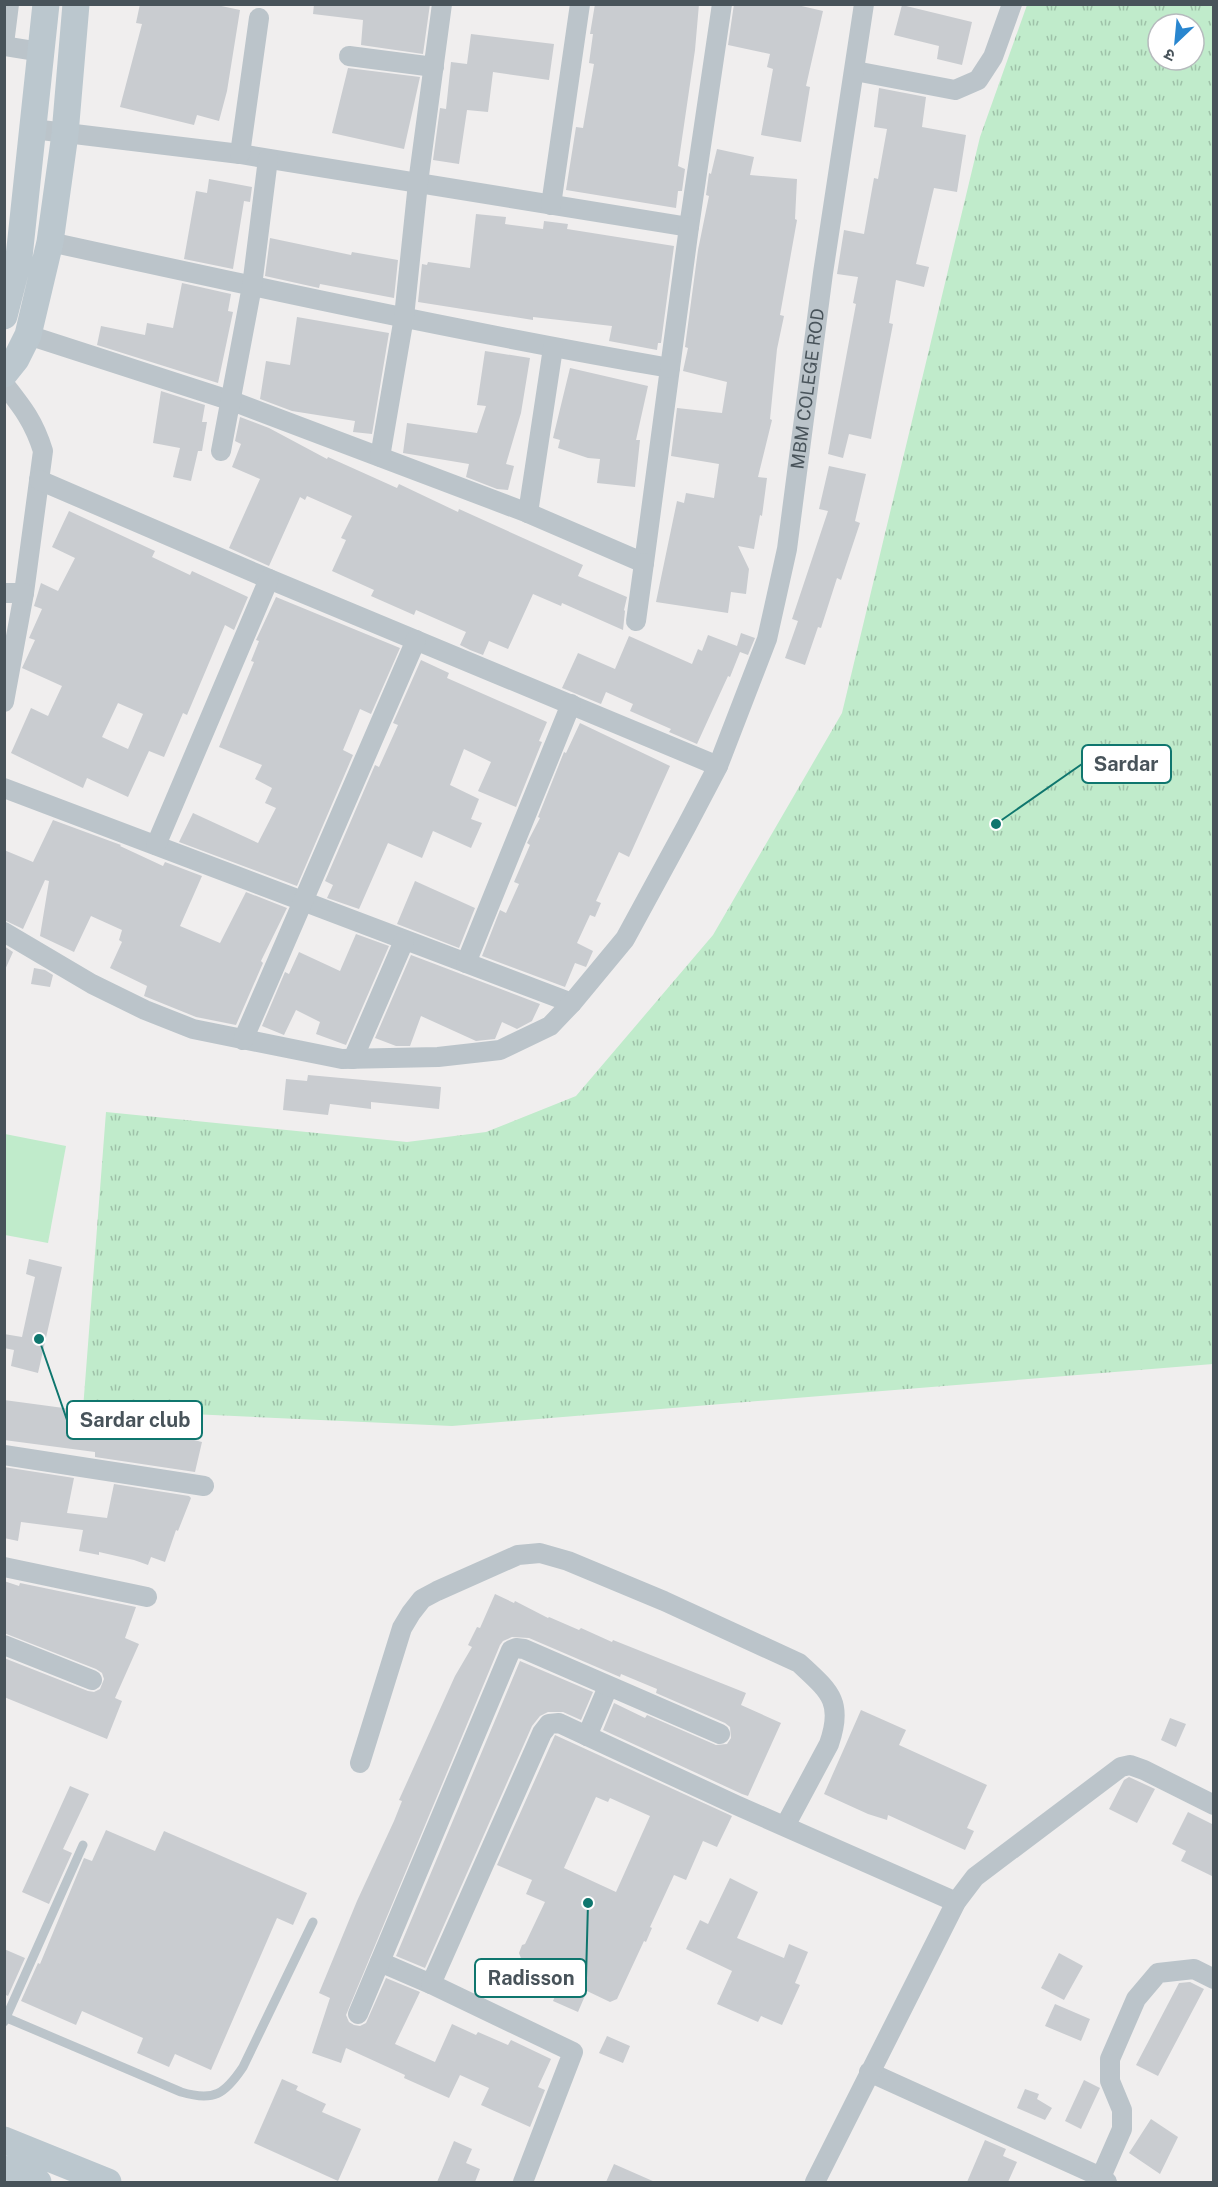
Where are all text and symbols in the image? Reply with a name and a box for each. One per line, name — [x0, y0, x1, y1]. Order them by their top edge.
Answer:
north arrow — [1146, 12, 1206, 72]
text: उ — [1161, 44, 1178, 66]
street label: MBM COLEGE ROD — [787, 307, 828, 470]
callout: Sardar — [1082, 745, 1171, 783]
text: Sardar — [1094, 752, 1159, 776]
callout: Sardar club — [67, 1401, 202, 1439]
text: Sardar club — [80, 1408, 190, 1432]
callout: Radisson — [475, 1959, 586, 1997]
text: Radisson — [487, 1966, 575, 1990]

